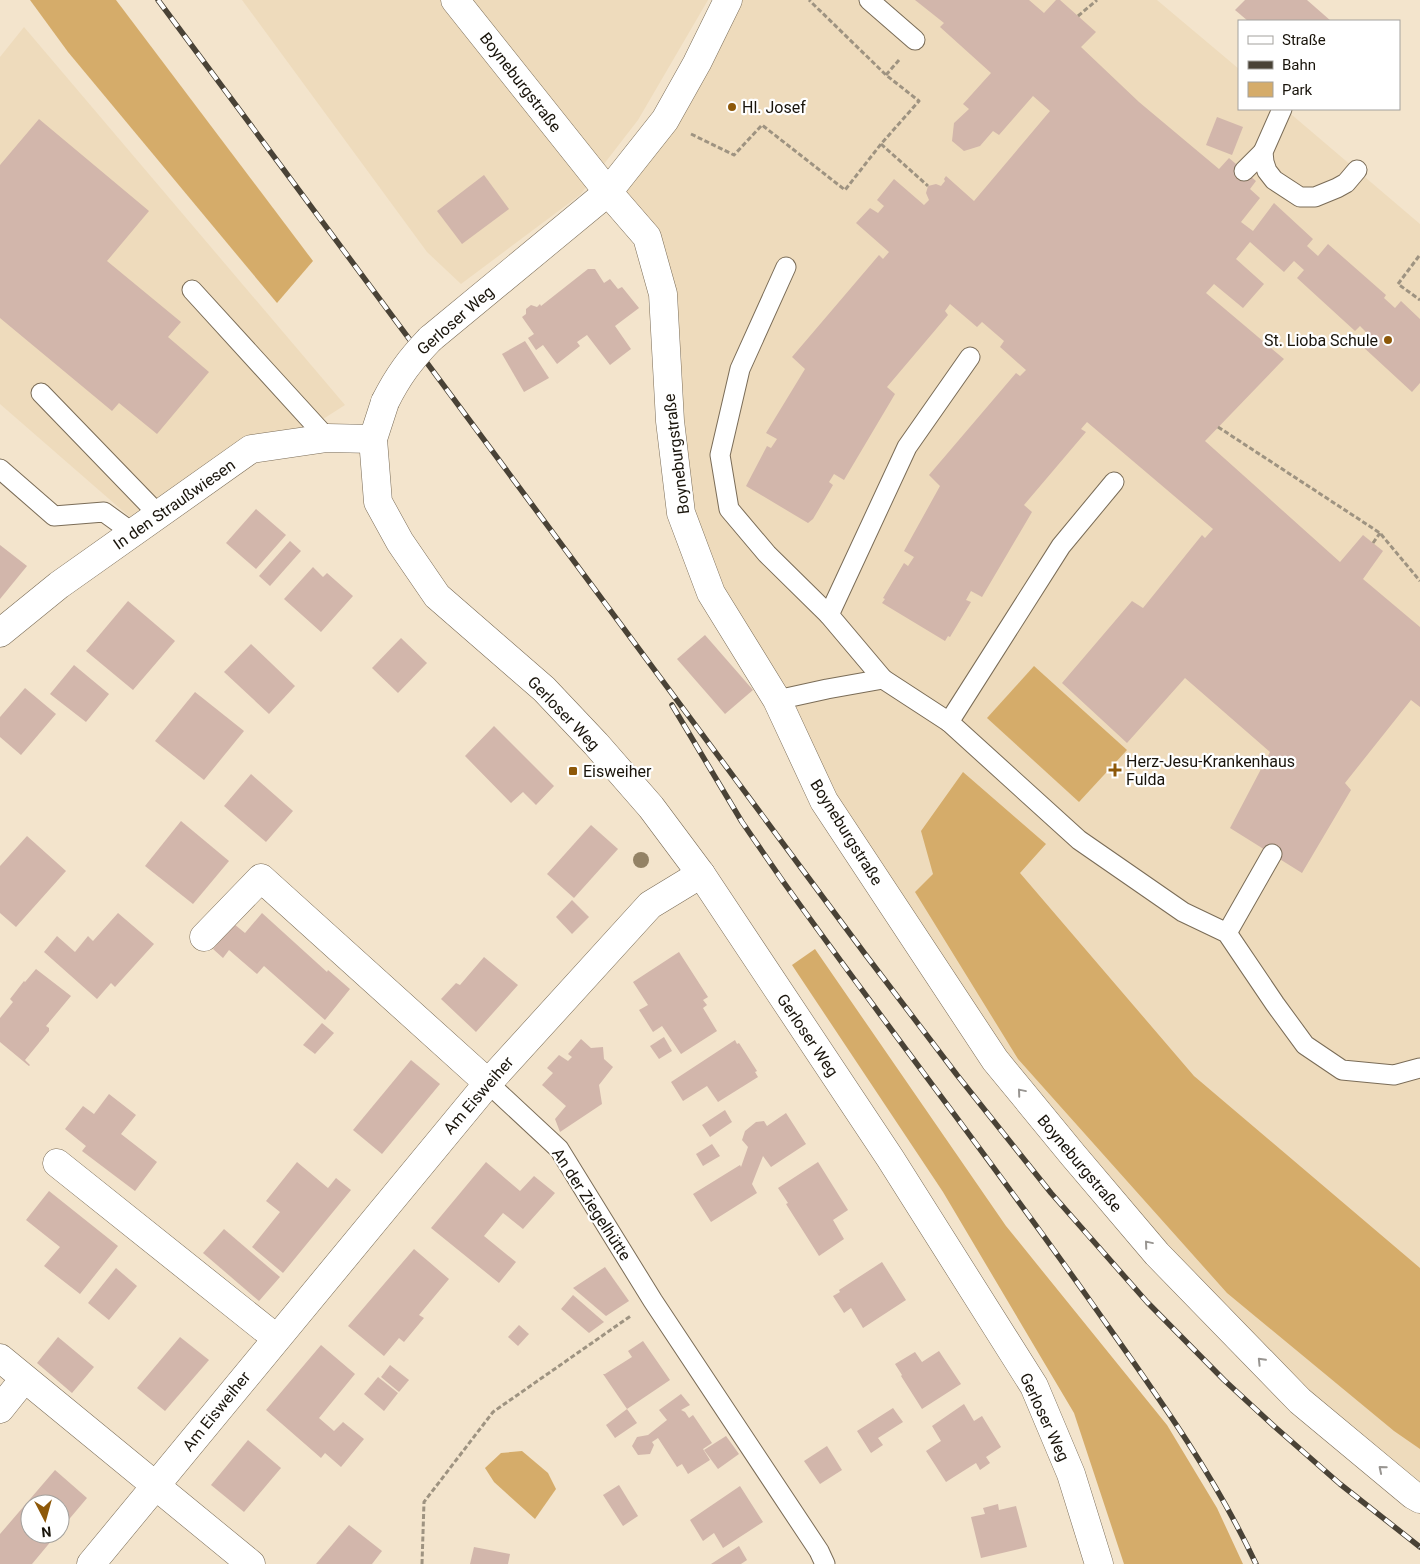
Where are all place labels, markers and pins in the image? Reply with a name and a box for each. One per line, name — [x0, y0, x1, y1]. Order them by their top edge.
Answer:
place label: Hl. Josef — [742, 98, 806, 117]
marker: Hl. Josef — [726, 101, 738, 113]
place label: St. Lioba Schule — [1264, 331, 1378, 350]
marker: St. Lioba Schule — [1382, 334, 1394, 346]
place label: Herz-Jesu-Krankenhaus Fulda — [1126, 752, 1295, 789]
place label: Eisweiher — [583, 762, 652, 781]
marker: Herz-Jesu-Krankenhaus Fulda — [1108, 763, 1122, 777]
marker: Eisweiher — [567, 765, 579, 777]

